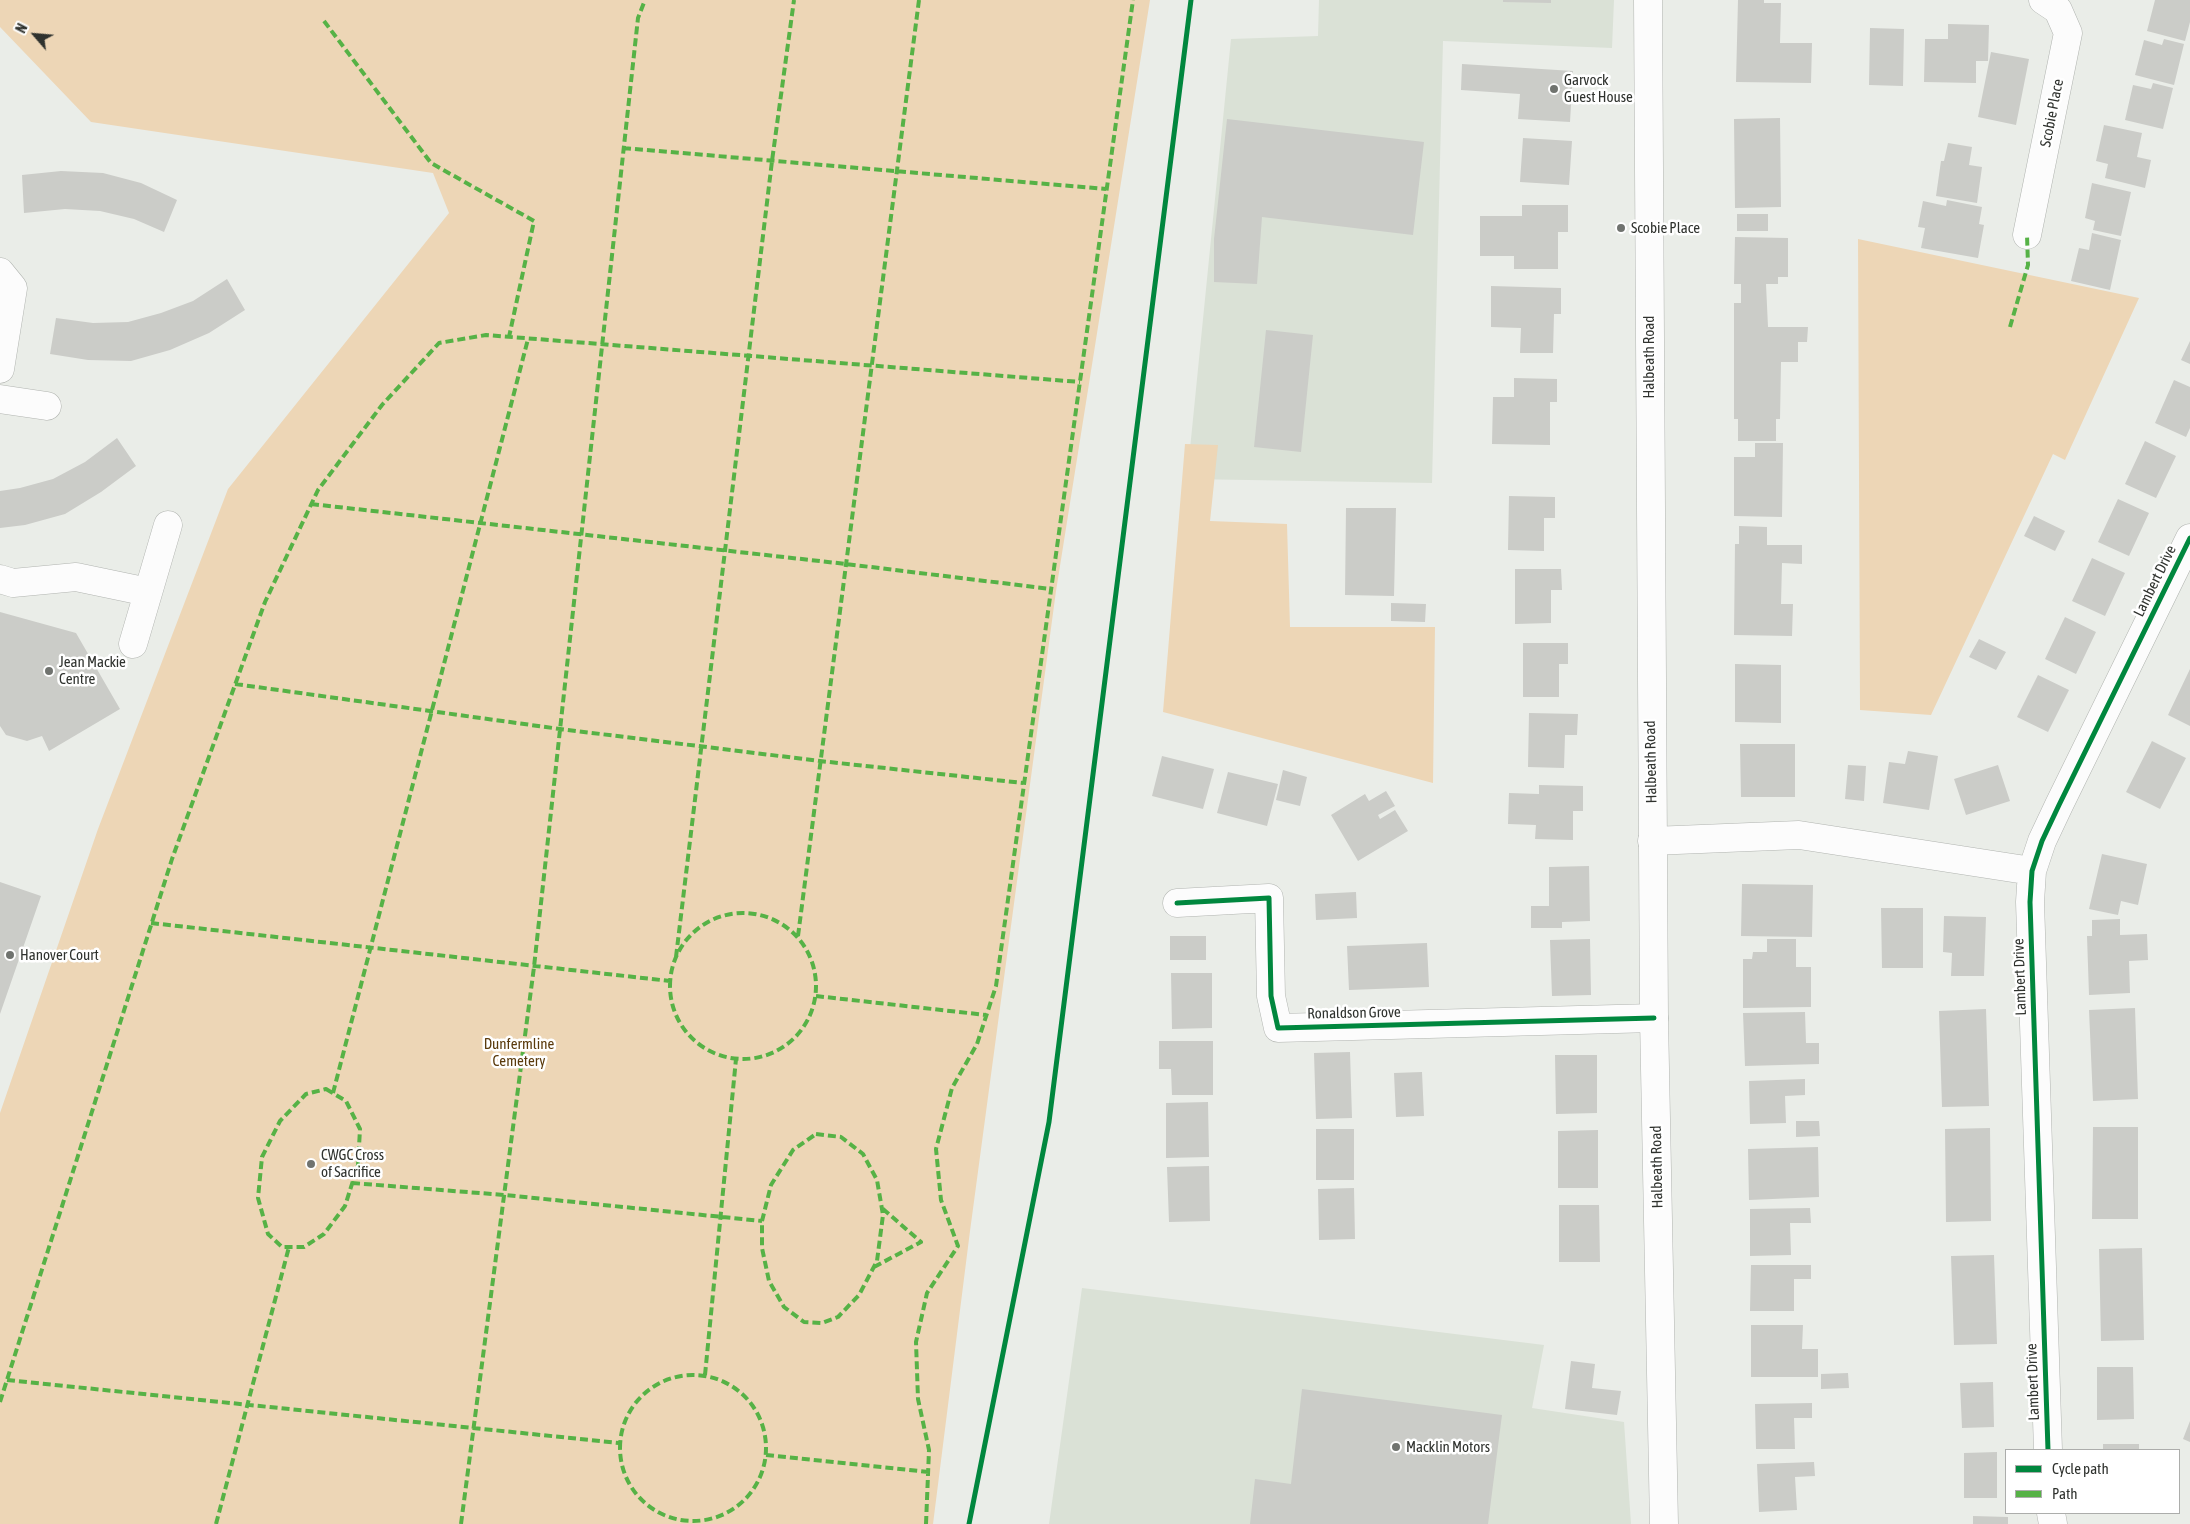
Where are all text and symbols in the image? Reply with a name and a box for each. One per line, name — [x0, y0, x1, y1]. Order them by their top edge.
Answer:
north arrow — [10, 10, 60, 60]
text: N — [13, 21, 31, 36]
place label: Garvock Guest House — [1564, 71, 1633, 106]
street label: Scobie Place — [2037, 77, 2067, 149]
marker: Garvock Guest House — [1548, 83, 1560, 95]
place label: Scobie Place — [1631, 219, 1700, 237]
marker: Scobie Place — [1615, 222, 1627, 234]
street label: Halbeath Road — [1640, 316, 1658, 398]
street label: Lambert Drive — [2130, 542, 2180, 620]
place label: Jean Mackie Centre — [59, 653, 126, 688]
marker: Jean Mackie Centre — [43, 665, 55, 677]
street label: Halbeath Road — [1641, 720, 1661, 804]
street label: Lambert Drive — [2010, 938, 2030, 1016]
place label: Hanover Court — [20, 946, 99, 964]
marker: Hanover Court — [4, 949, 16, 961]
street label: Ronaldson Grove — [1307, 1003, 1401, 1023]
park label: Dunfermline Cemetery — [484, 1035, 554, 1070]
street label: Halbeath Road — [1647, 1125, 1667, 1209]
place label: CWGC Cross of Sacrifice — [321, 1146, 384, 1181]
marker: CWGC Cross of Sacrifice — [305, 1158, 317, 1170]
street label: Lambert Drive — [2023, 1343, 2043, 1421]
place label: Macklin Motors — [1406, 1438, 1490, 1456]
marker: Macklin Motors — [1390, 1441, 1402, 1453]
legend — [2005, 1449, 2180, 1514]
text: Cycle path — [2052, 1460, 2109, 1477]
text: Path — [2052, 1485, 2078, 1502]

